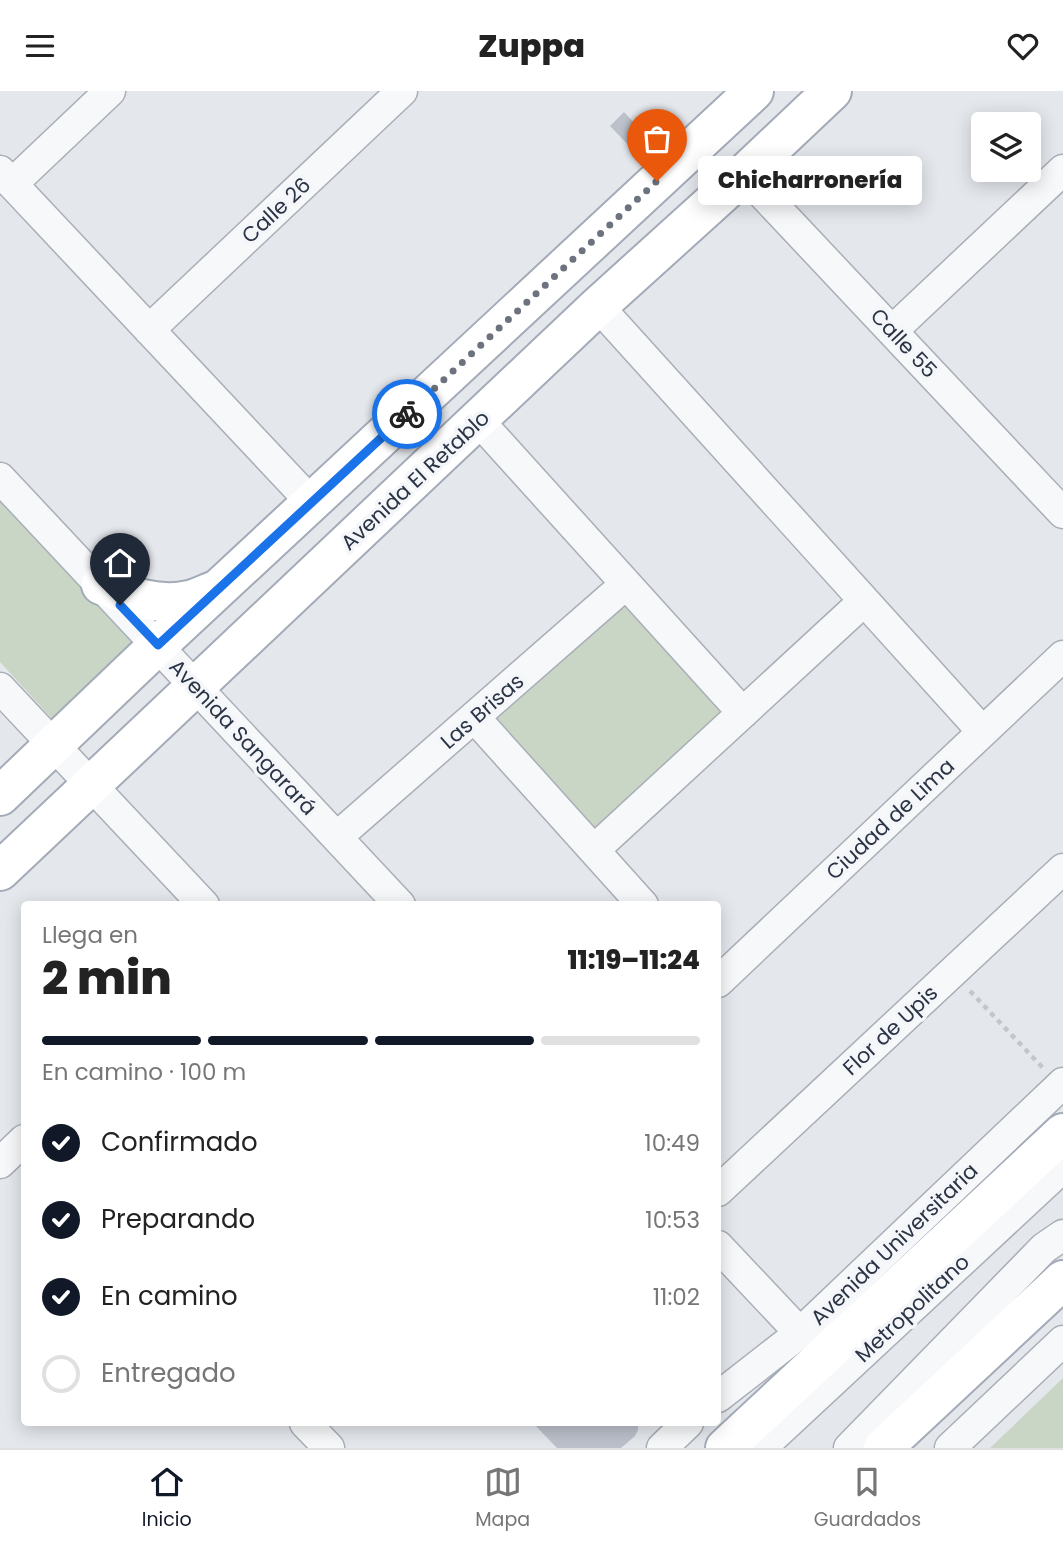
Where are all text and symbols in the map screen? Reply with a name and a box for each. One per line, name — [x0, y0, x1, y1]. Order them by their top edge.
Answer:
text: Zuppa — [478, 23, 585, 68]
icon: menu — [21, 27, 59, 65]
icon: heart — [1004, 27, 1042, 65]
pin — [627, 109, 687, 181]
map controls — [971, 112, 1041, 182]
button: layers — [971, 112, 1041, 182]
icon: bag — [638, 120, 676, 158]
callout: Chicharronería — [699, 157, 923, 205]
text: Chicharronería — [718, 164, 902, 196]
street label: Calle 26 — [235, 170, 317, 250]
street label: Calle 55 — [864, 302, 944, 384]
courier — [372, 379, 442, 449]
icon: bike — [388, 395, 426, 433]
street label: Avenida El Retablo — [334, 403, 496, 557]
pin — [90, 533, 150, 605]
icon: home — [101, 544, 139, 582]
street label: Avenida Sangarará — [163, 653, 323, 821]
street label: Las Brisas — [434, 667, 530, 755]
street label: Ciudad de Lima — [819, 752, 961, 886]
text: Llega en — [42, 919, 138, 951]
text: 11:19–11:24 — [568, 942, 700, 978]
text: 2 min — [42, 946, 172, 1010]
street label: Flor de Upis — [836, 978, 944, 1082]
text: En camino · 100 m — [42, 1056, 246, 1088]
icon: check — [42, 1124, 80, 1162]
text: Confirmado — [101, 1124, 258, 1160]
text: 10:49 — [644, 1127, 700, 1159]
street label: Avenida Universitaria — [804, 1156, 984, 1332]
icon: check — [42, 1201, 80, 1239]
text: Preparando — [101, 1201, 255, 1237]
text: 10:53 — [645, 1204, 700, 1236]
street label: Metropolitano — [848, 1247, 976, 1369]
icon: check — [42, 1278, 80, 1316]
text: En camino — [101, 1278, 238, 1314]
text: 11:02 — [653, 1281, 700, 1313]
text: Entregado — [101, 1355, 236, 1391]
tab: Inicio — [142, 1463, 192, 1534]
tab: Mapa — [475, 1463, 530, 1534]
tab: Guardados — [814, 1463, 921, 1534]

